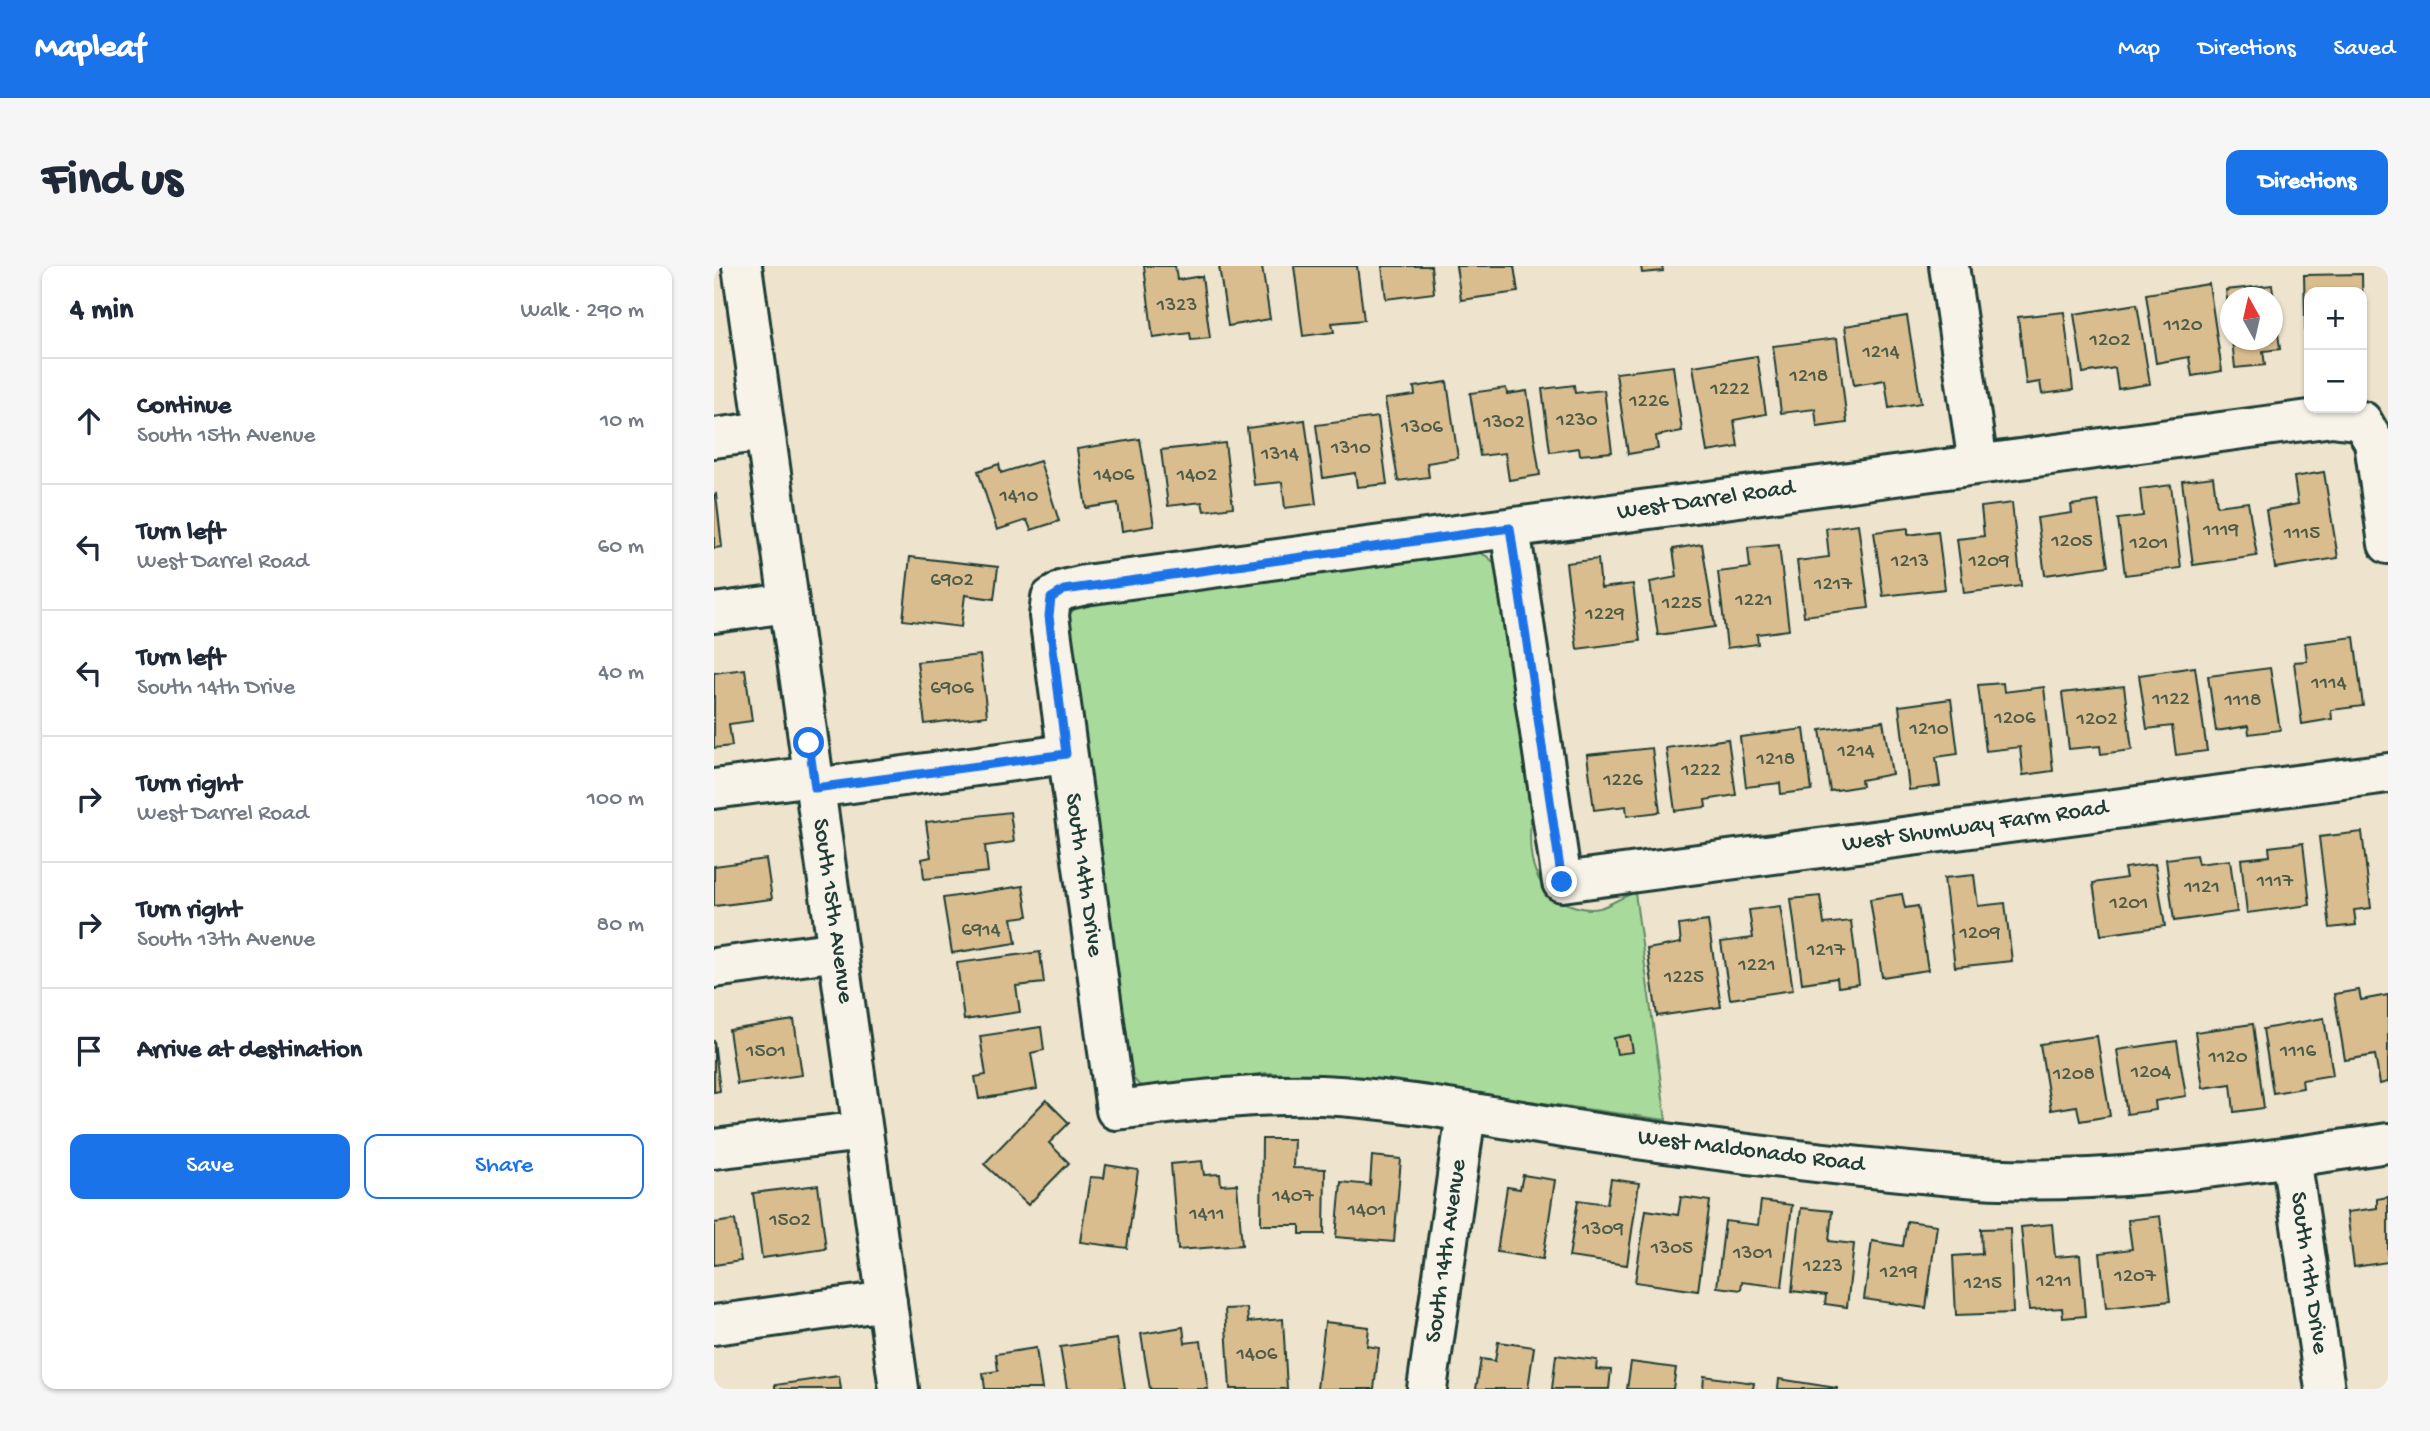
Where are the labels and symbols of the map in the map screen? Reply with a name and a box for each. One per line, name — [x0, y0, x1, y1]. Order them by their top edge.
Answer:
north arrow — [2220, 287, 2283, 350]
house number: 1323 — [1156, 294, 1197, 319]
house number: 1120 — [2162, 314, 2203, 339]
house number: 1202 — [2089, 329, 2131, 354]
house number: 1214 — [1861, 341, 1900, 366]
house number: 1218 — [1789, 365, 1828, 390]
house number: 1222 — [1709, 378, 1750, 403]
house number: 1226 — [1628, 390, 1669, 415]
house number: 1230 — [1555, 409, 1598, 434]
house number: 1302 — [1482, 411, 1525, 436]
house number: 1306 — [1400, 416, 1443, 441]
house number: 1310 — [1330, 437, 1371, 462]
house number: 1314 — [1260, 443, 1299, 468]
house number: 1406 — [1093, 464, 1135, 489]
house number: 1402 — [1176, 464, 1217, 489]
street label: West Darrel Road — [1615, 474, 1798, 528]
house number: 1410 — [999, 485, 1038, 510]
house number: 1119 — [2202, 519, 2239, 544]
house number: 1115 — [2283, 522, 2320, 547]
house number: 1205 — [2050, 530, 2093, 555]
house number: 1201 — [2128, 532, 2169, 557]
house number: 1213 — [1890, 550, 1929, 575]
house number: 1209 — [1967, 550, 2010, 575]
house number: 6902 — [930, 569, 974, 594]
house number: 1217 — [1813, 573, 1853, 598]
house number: 1221 — [1734, 589, 1773, 614]
house number: 1225 — [1661, 592, 1702, 617]
house number: 1229 — [1584, 603, 1625, 628]
house number: 1114 — [2310, 672, 2347, 697]
house number: 6906 — [930, 677, 974, 702]
house number: 1122 — [2151, 688, 2190, 713]
house number: 1118 — [2224, 689, 2261, 714]
house number: 1206 — [1993, 707, 2036, 732]
house number: 1202 — [2076, 708, 2118, 733]
house number: 1210 — [1908, 718, 1949, 743]
route start — [793, 727, 824, 758]
house number: 1214 — [1836, 740, 1875, 765]
house number: 1218 — [1756, 748, 1795, 773]
house number: 1222 — [1680, 759, 1721, 784]
house number: 1226 — [1602, 769, 1643, 794]
street label: South 14th Drive — [1057, 791, 1109, 959]
street label: West Shumway Farm Road — [1840, 794, 2112, 860]
street label: South 15th Avenue — [805, 817, 859, 1006]
route end — [1546, 866, 1577, 897]
house number: 1117 — [2256, 870, 2294, 895]
house number: 1121 — [2183, 876, 2220, 901]
house number: 1201 — [2108, 892, 2149, 917]
house number: 6914 — [961, 919, 1001, 944]
house number: 1209 — [1958, 922, 2001, 947]
house number: 1217 — [1806, 939, 1846, 964]
house number: 1221 — [1737, 954, 1776, 979]
house number: 1225 — [1663, 966, 1704, 991]
house number: 1501 — [745, 1040, 786, 1065]
house number: 1116 — [2279, 1040, 2316, 1065]
house number: 1120 — [2207, 1046, 2248, 1071]
house number: 1204 — [2130, 1061, 2171, 1086]
house number: 1208 — [2052, 1063, 2095, 1088]
street label: West Maldonado Road — [1636, 1124, 1868, 1181]
street label: South 14th Avenue — [1420, 1157, 1474, 1345]
house number: 1407 — [1271, 1185, 1315, 1210]
street label: South 11th Drive — [2282, 1190, 2334, 1356]
house number: 1401 — [1347, 1199, 1386, 1224]
house number: 1411 — [1188, 1203, 1225, 1228]
house number: 1502 — [768, 1209, 811, 1234]
house number: 1309 — [1581, 1218, 1624, 1243]
house number: 1305 — [1650, 1237, 1693, 1262]
house number: 1301 — [1732, 1242, 1773, 1267]
house number: 1223 — [1802, 1255, 1843, 1280]
house number: 1219 — [1879, 1261, 1918, 1286]
house number: 1207 — [2113, 1265, 2157, 1290]
house number: 1211 — [2035, 1270, 2072, 1295]
house number: 1215 — [1963, 1272, 2002, 1297]
house number: 1406 — [1236, 1343, 1278, 1368]

